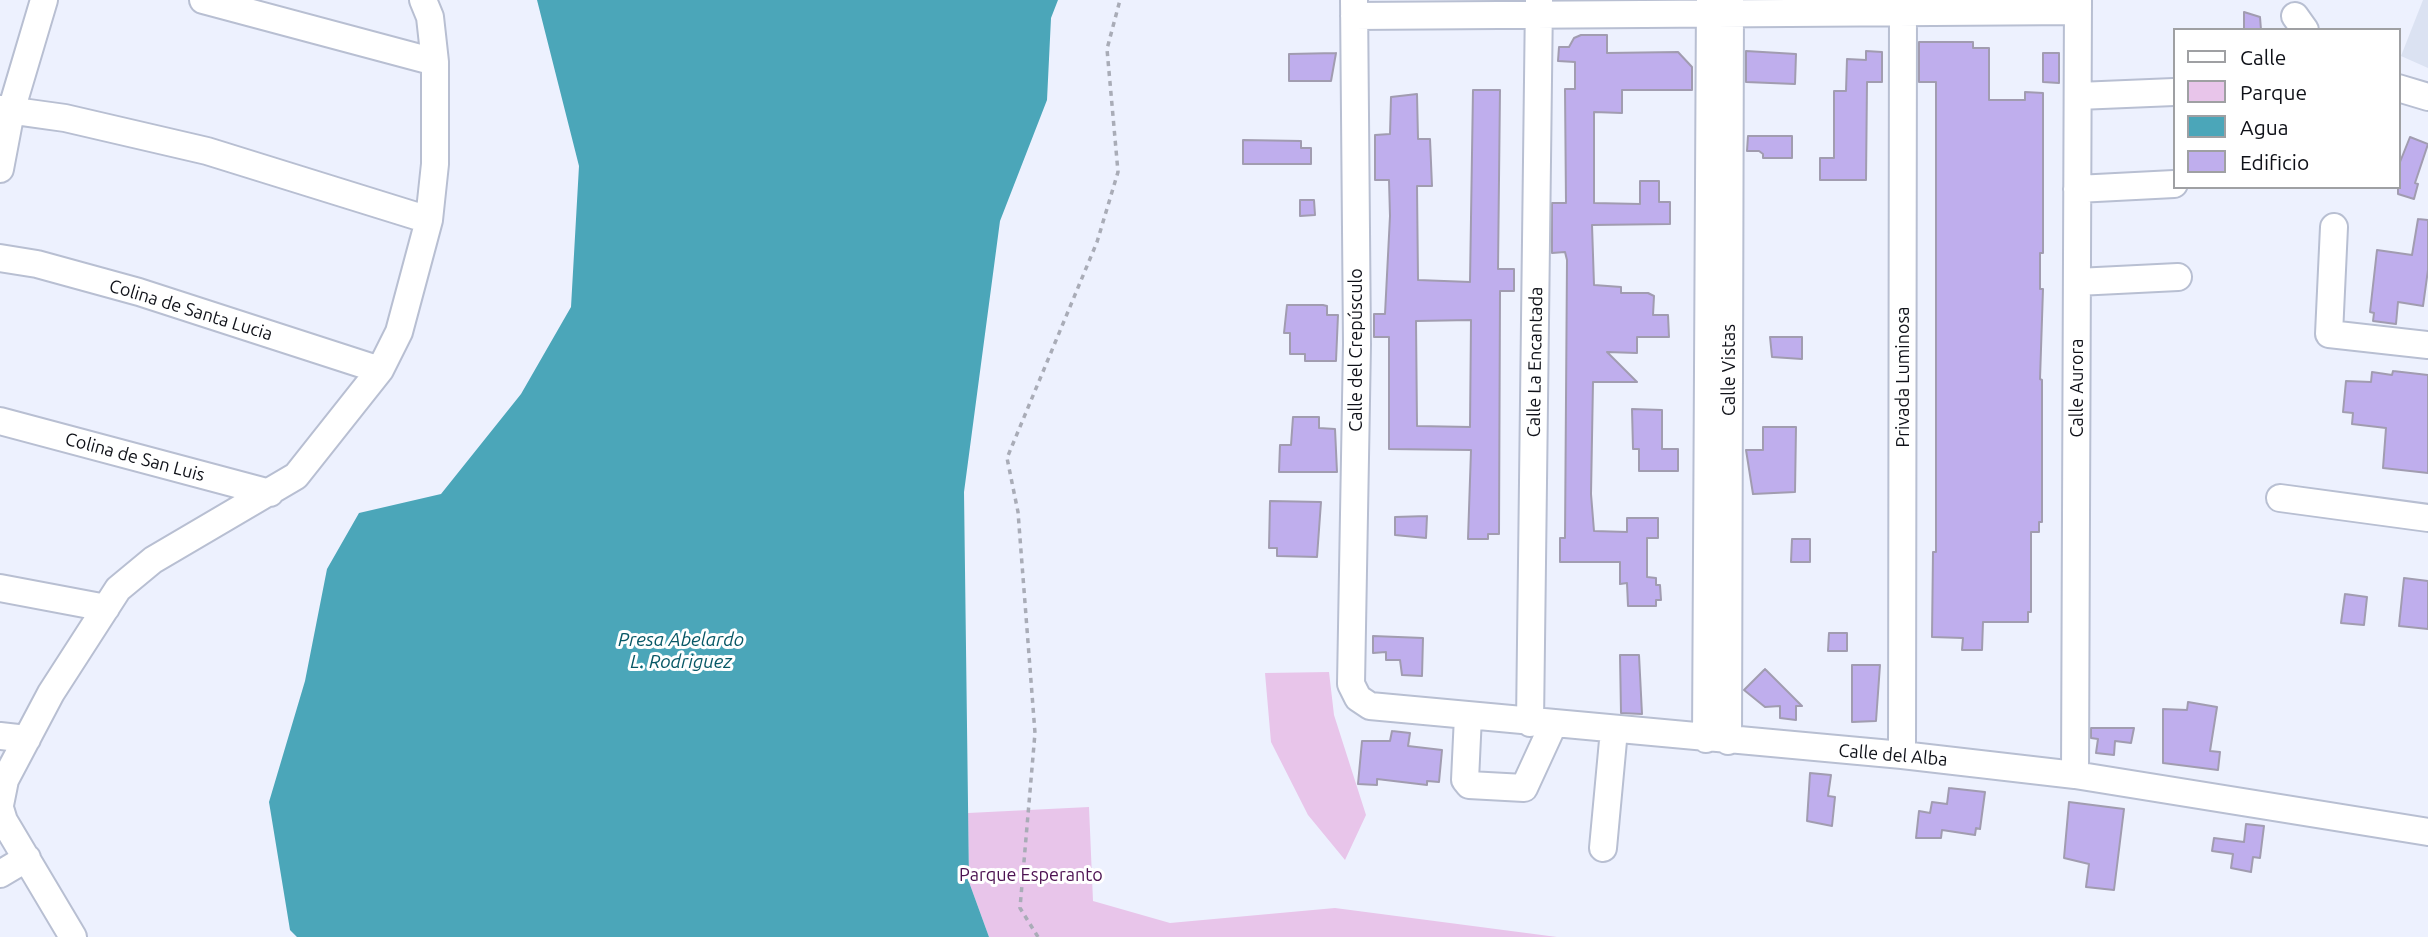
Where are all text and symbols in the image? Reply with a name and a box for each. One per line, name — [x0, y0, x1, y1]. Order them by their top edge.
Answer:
legend — [2172, 28, 2400, 189]
text: Calle — [2240, 45, 2286, 69]
text: Parque — [2240, 80, 2307, 104]
text: Agua — [2240, 115, 2289, 139]
text: Edificio — [2240, 150, 2309, 174]
street label: Calle del Crepúsculo — [1345, 268, 1367, 432]
street label: Colina de Santa Lucia — [107, 275, 275, 345]
street label: Calle La Encantada — [1523, 287, 1547, 437]
street label: Privada Luminosa — [1892, 306, 1914, 448]
street label: Calle Vistas — [1718, 324, 1740, 416]
street label: Calle Aurora — [2066, 338, 2088, 438]
street label: Colina de San Luis — [63, 428, 207, 486]
water label: Presa Abelardo L. Rodriguez — [618, 629, 744, 673]
street label: Calle del Alba — [1838, 739, 1948, 771]
park label: Parque Esperanto — [959, 864, 1103, 886]

